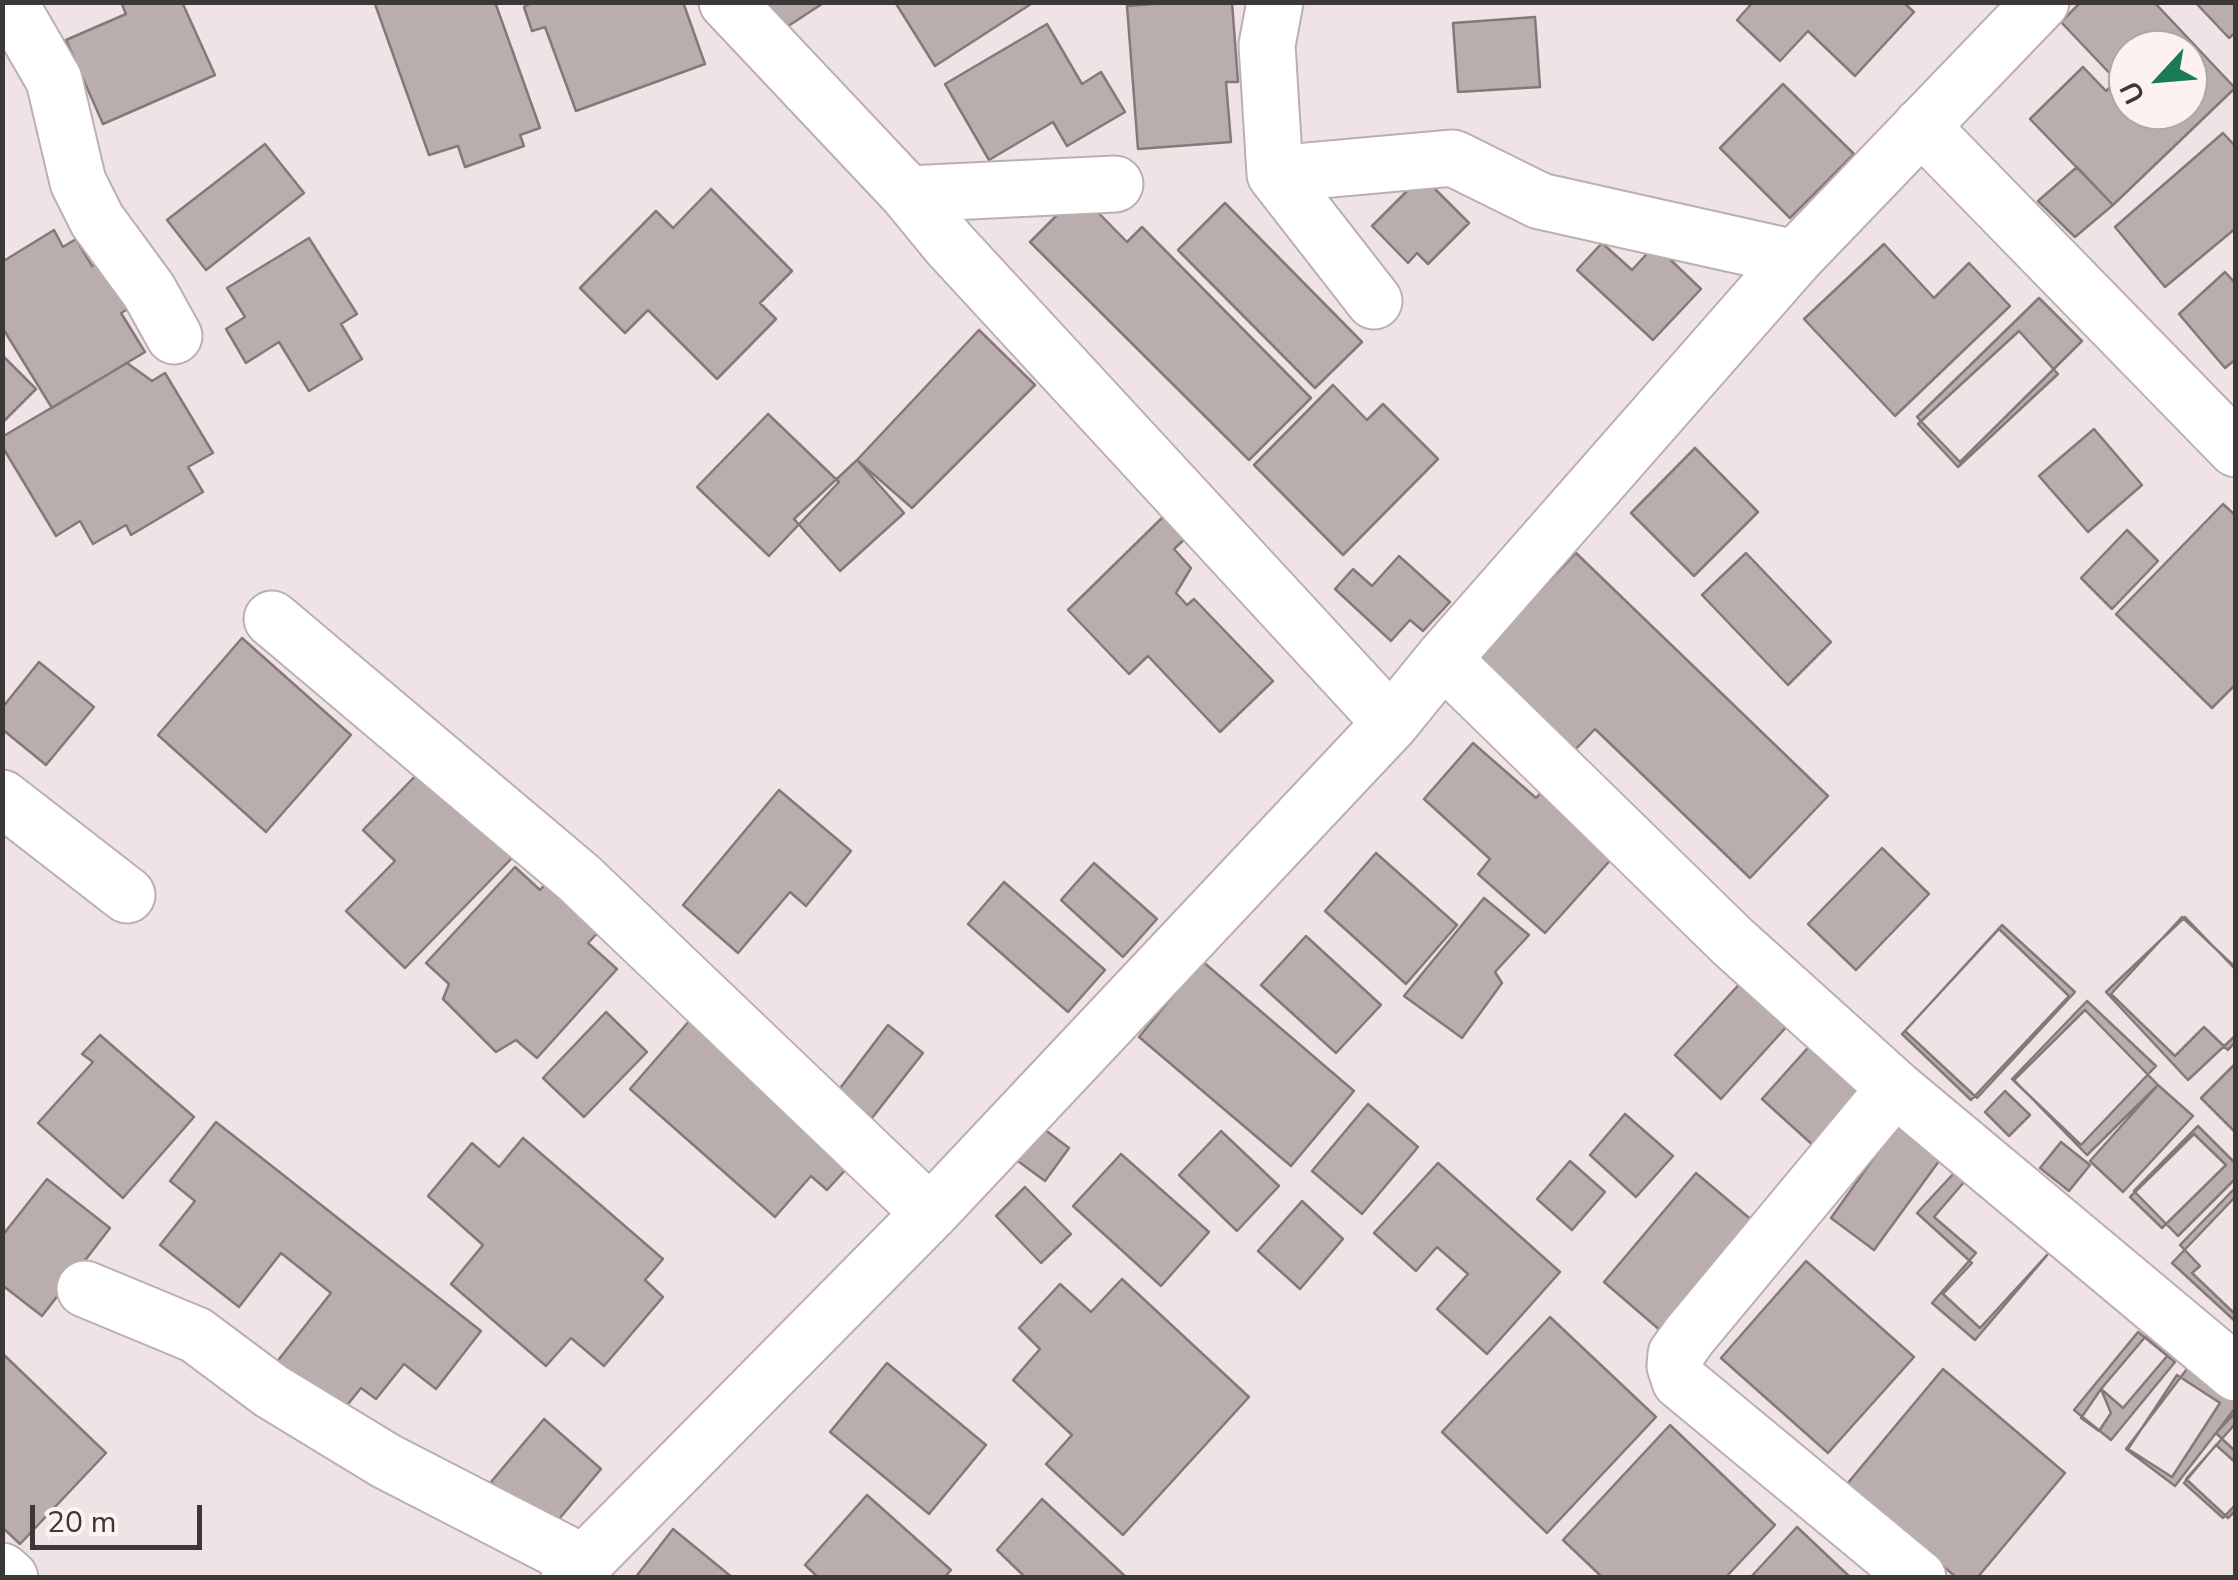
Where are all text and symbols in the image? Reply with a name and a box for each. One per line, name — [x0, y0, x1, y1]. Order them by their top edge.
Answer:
north arrow — [2108, 30, 2208, 130]
text: U — [2111, 75, 2154, 110]
scale bar — [35, 1485, 208, 1547]
text: 20 m — [47, 1502, 116, 1543]

